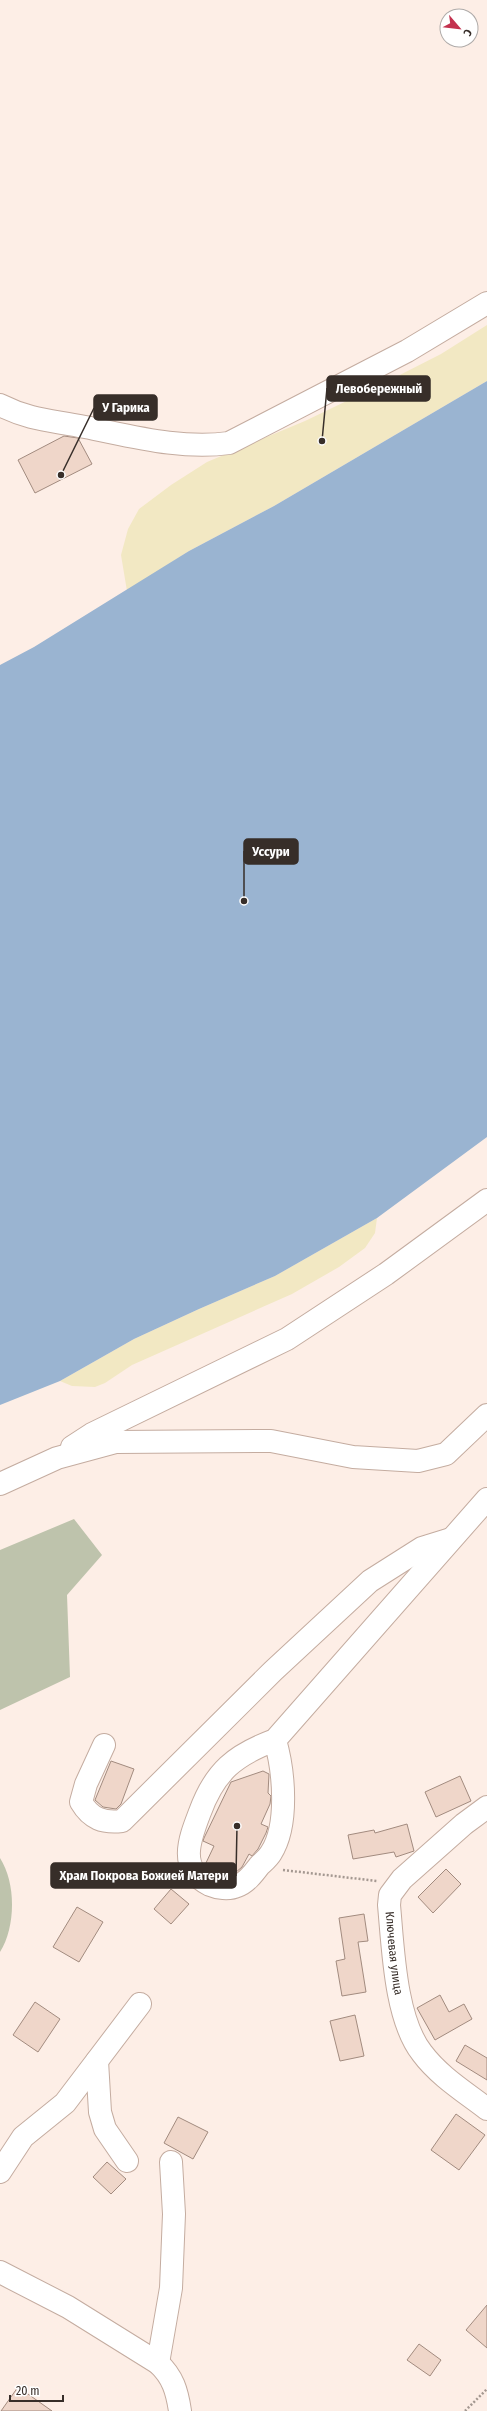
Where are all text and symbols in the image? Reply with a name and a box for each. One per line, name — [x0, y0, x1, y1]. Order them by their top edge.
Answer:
north arrow — [439, 8, 479, 48]
text: С — [460, 27, 474, 38]
callout: Левобережный — [327, 376, 430, 401]
text: Левобережный — [336, 381, 422, 396]
callout: У Гарика — [94, 395, 157, 420]
text: У Гарика — [101, 400, 150, 415]
callout: Уссури — [244, 839, 298, 864]
text: Уссури — [251, 844, 290, 859]
callout: Храм Покрова Божией Матери — [51, 1863, 236, 1888]
text: Храм Покрова Божией Матери — [58, 1868, 229, 1883]
street label: Ключевая улица — [383, 1911, 406, 1996]
scale bar — [10, 2377, 63, 2403]
text: 20 m — [16, 2384, 40, 2398]

